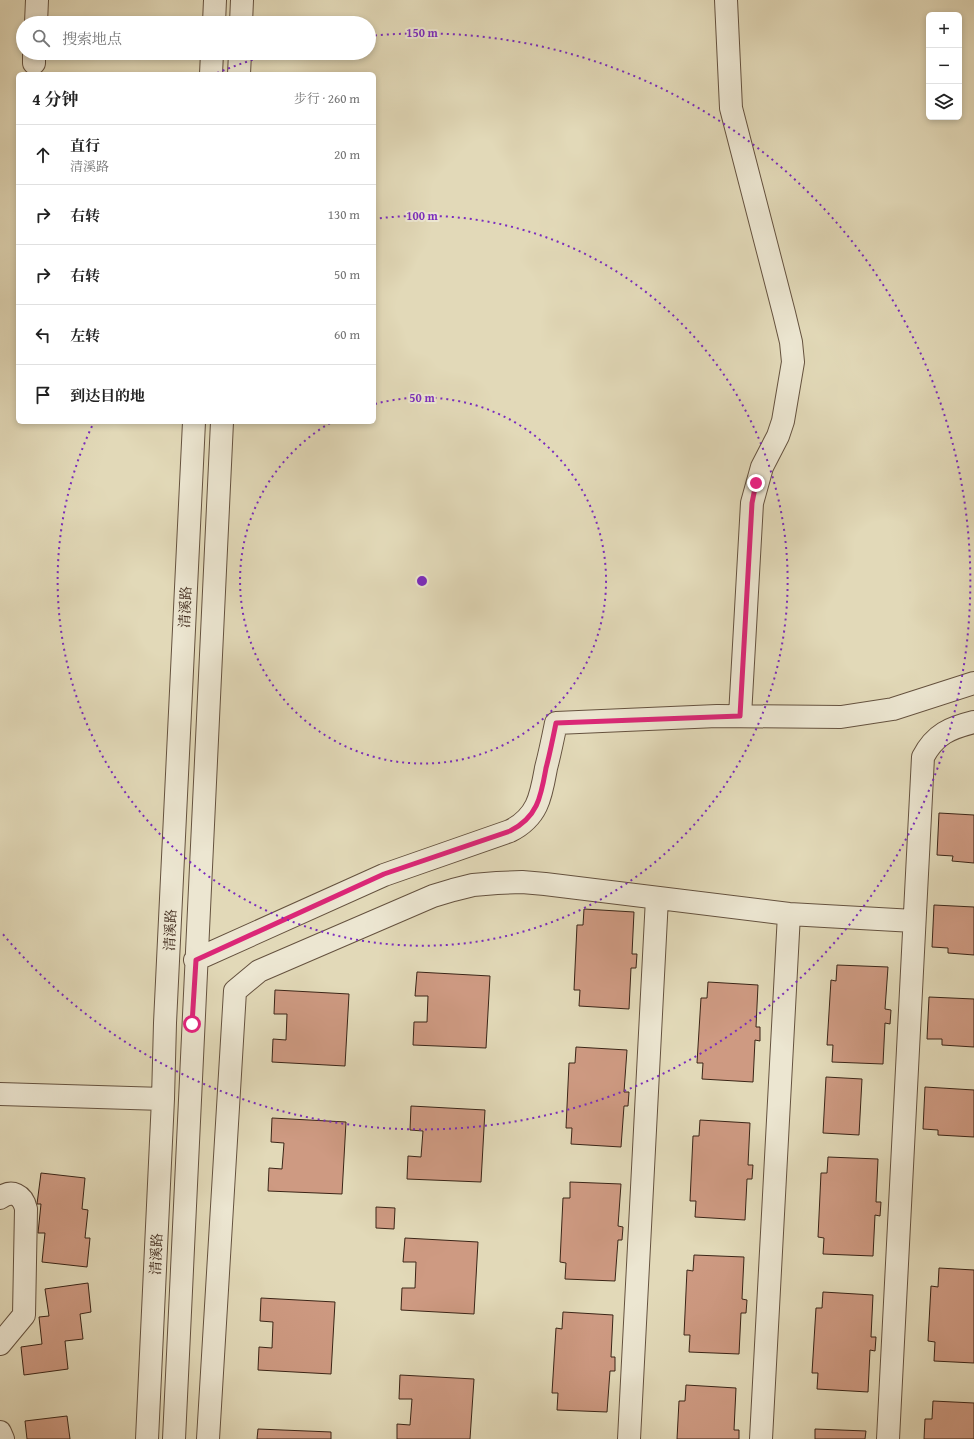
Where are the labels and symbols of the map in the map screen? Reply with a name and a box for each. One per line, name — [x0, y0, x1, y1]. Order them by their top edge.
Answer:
text: 150 m — [406, 24, 439, 41]
text: 100 m — [406, 207, 439, 224]
text: 50 m — [409, 389, 435, 406]
route end — [747, 474, 765, 492]
centre of rings — [415, 574, 429, 588]
street label: 清溪路 — [174, 586, 196, 628]
street label: 清溪路 — [159, 909, 181, 951]
route start — [183, 1015, 201, 1033]
street label: 清溪路 — [145, 1233, 167, 1275]

